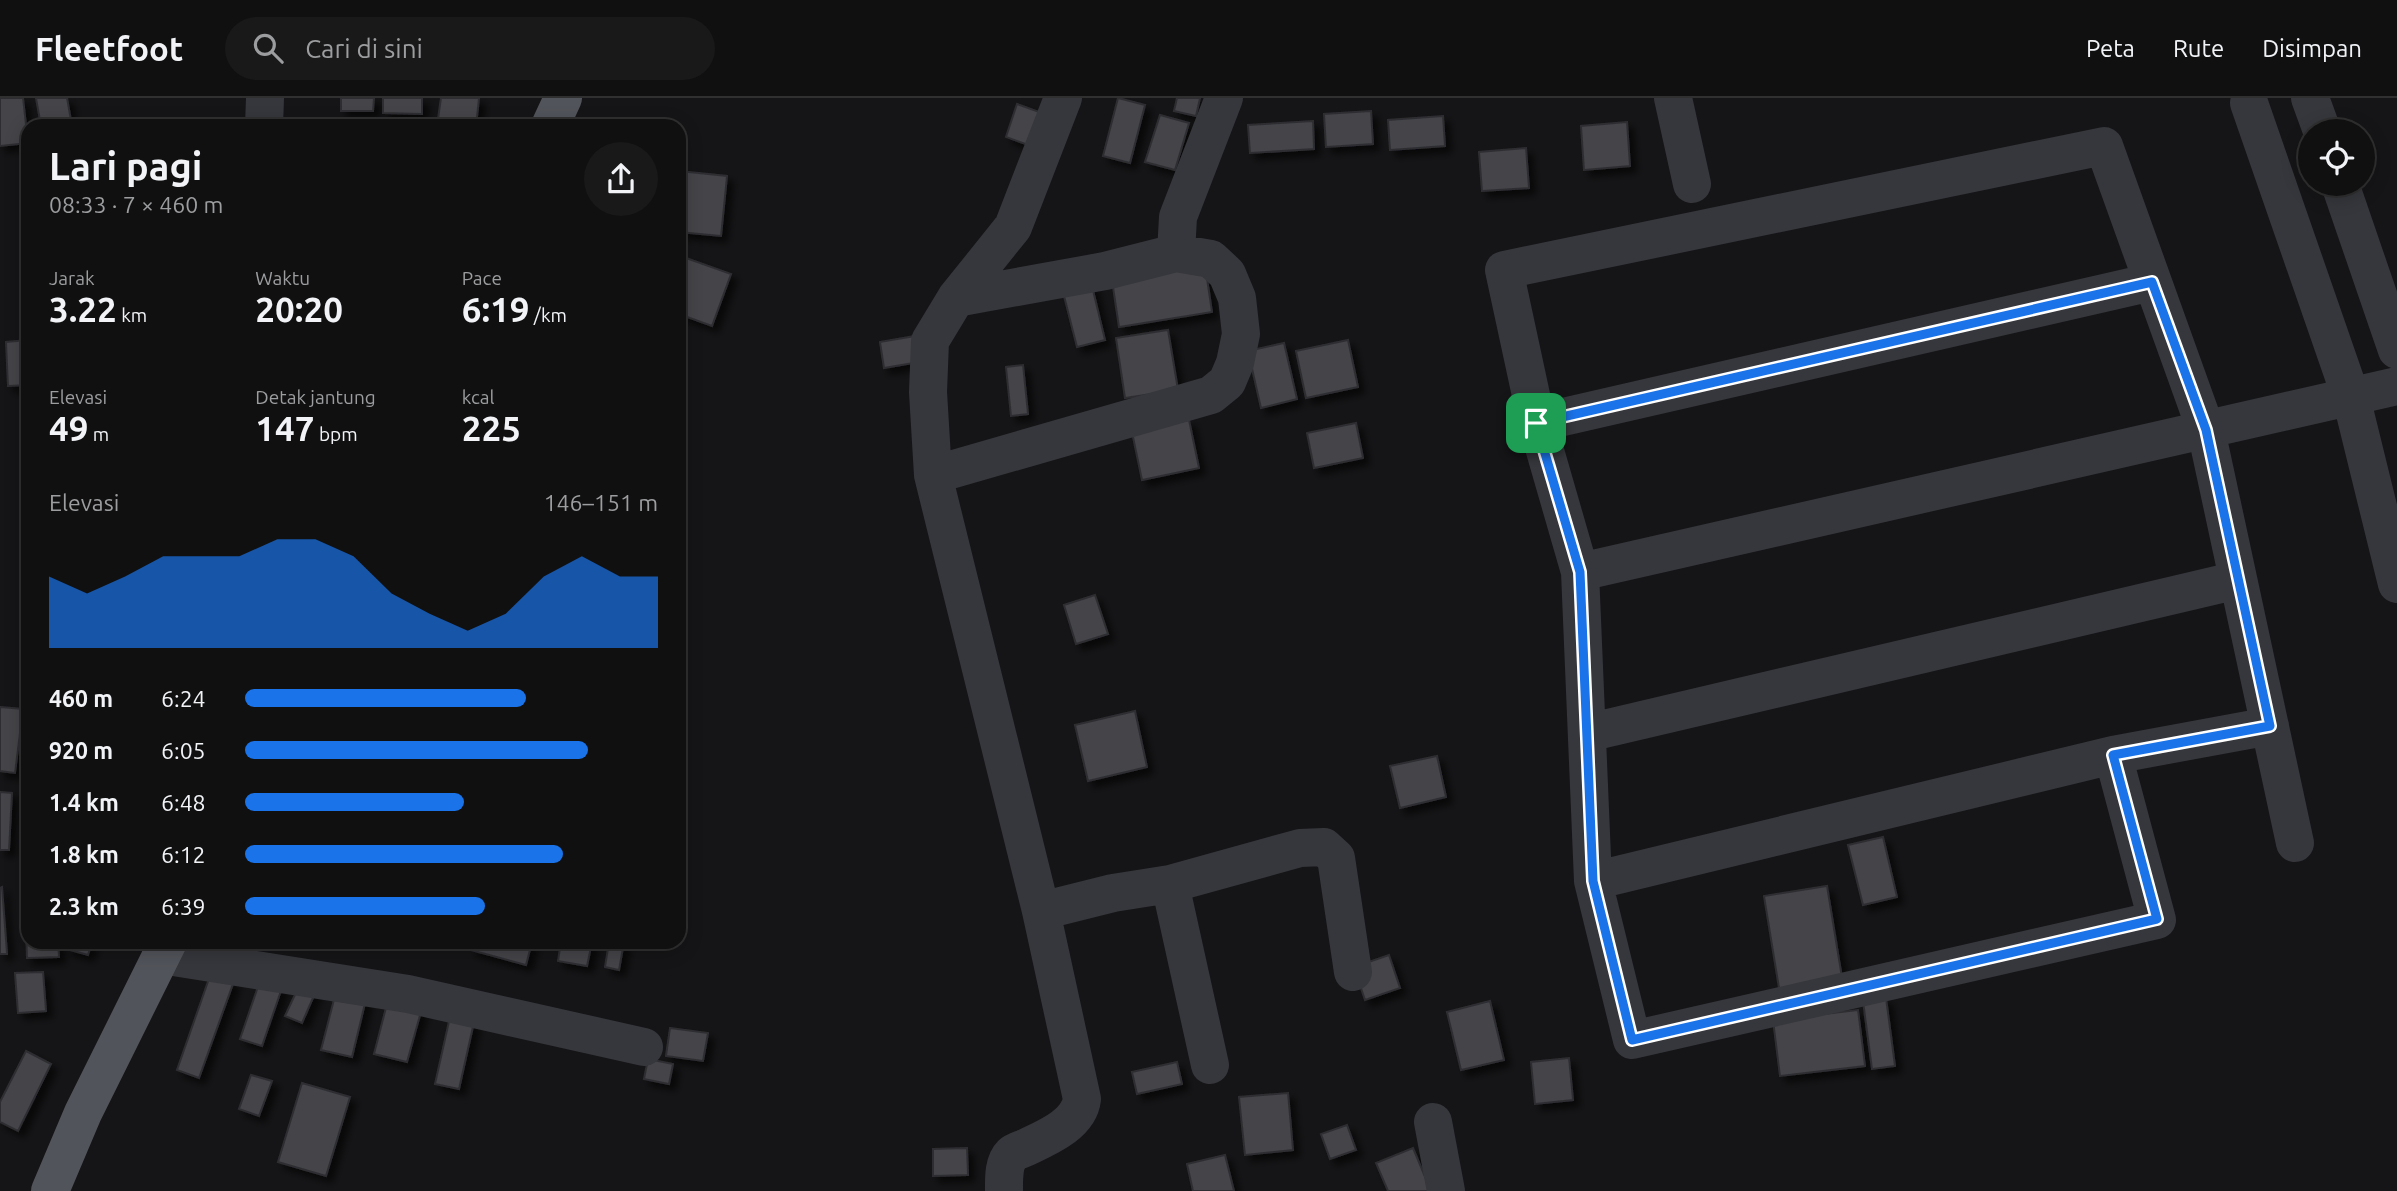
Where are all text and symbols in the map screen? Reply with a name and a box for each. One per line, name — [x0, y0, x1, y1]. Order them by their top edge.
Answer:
search box — [225, 17, 715, 80]
icon: search — [249, 29, 287, 67]
text: Fleetfoot — [35, 30, 183, 67]
text: Cari di sini — [305, 34, 423, 63]
text: Peta — [2086, 35, 2135, 62]
text: Rute — [2173, 35, 2224, 62]
text: Disimpan — [2262, 35, 2362, 62]
map controls — [2298, 119, 2375, 196]
button: locate — [2298, 119, 2375, 196]
button: share — [584, 142, 658, 216]
text: Lari pagi — [49, 145, 202, 187]
text: 08:33 · 7 × 460 m — [49, 192, 223, 217]
text: Jarak — [49, 267, 95, 289]
text: Waktu — [255, 267, 310, 289]
text: Pace — [462, 267, 502, 289]
text: 3.22 — [49, 289, 117, 329]
text: 20:20 — [255, 289, 343, 329]
text: 6:19 — [462, 289, 530, 329]
text: km — [117, 304, 147, 326]
text: /km — [530, 304, 567, 326]
text: Elevasi — [49, 386, 107, 408]
text: Detak jantung — [255, 386, 376, 408]
text: kcal — [462, 386, 494, 408]
pin — [1506, 393, 1566, 453]
icon: arrive — [1517, 404, 1555, 442]
text: 49 — [49, 408, 88, 448]
text: 147 — [255, 408, 315, 448]
text: 225 — [462, 408, 521, 448]
text: m — [88, 423, 109, 445]
text: bpm — [315, 423, 358, 445]
text: Elevasi — [49, 490, 119, 515]
text: 146–151 m — [544, 490, 658, 515]
text: 460 m — [49, 686, 113, 711]
text: 6:24 — [161, 686, 206, 711]
text: 920 m — [49, 738, 113, 763]
text: 6:05 — [161, 738, 206, 763]
text: 1.4 km — [49, 790, 119, 815]
text: 6:48 — [161, 790, 206, 815]
text: 1.8 km — [49, 842, 119, 867]
text: 6:12 — [161, 842, 206, 867]
text: 2.3 km — [49, 894, 119, 919]
text: 6:39 — [161, 894, 206, 919]

